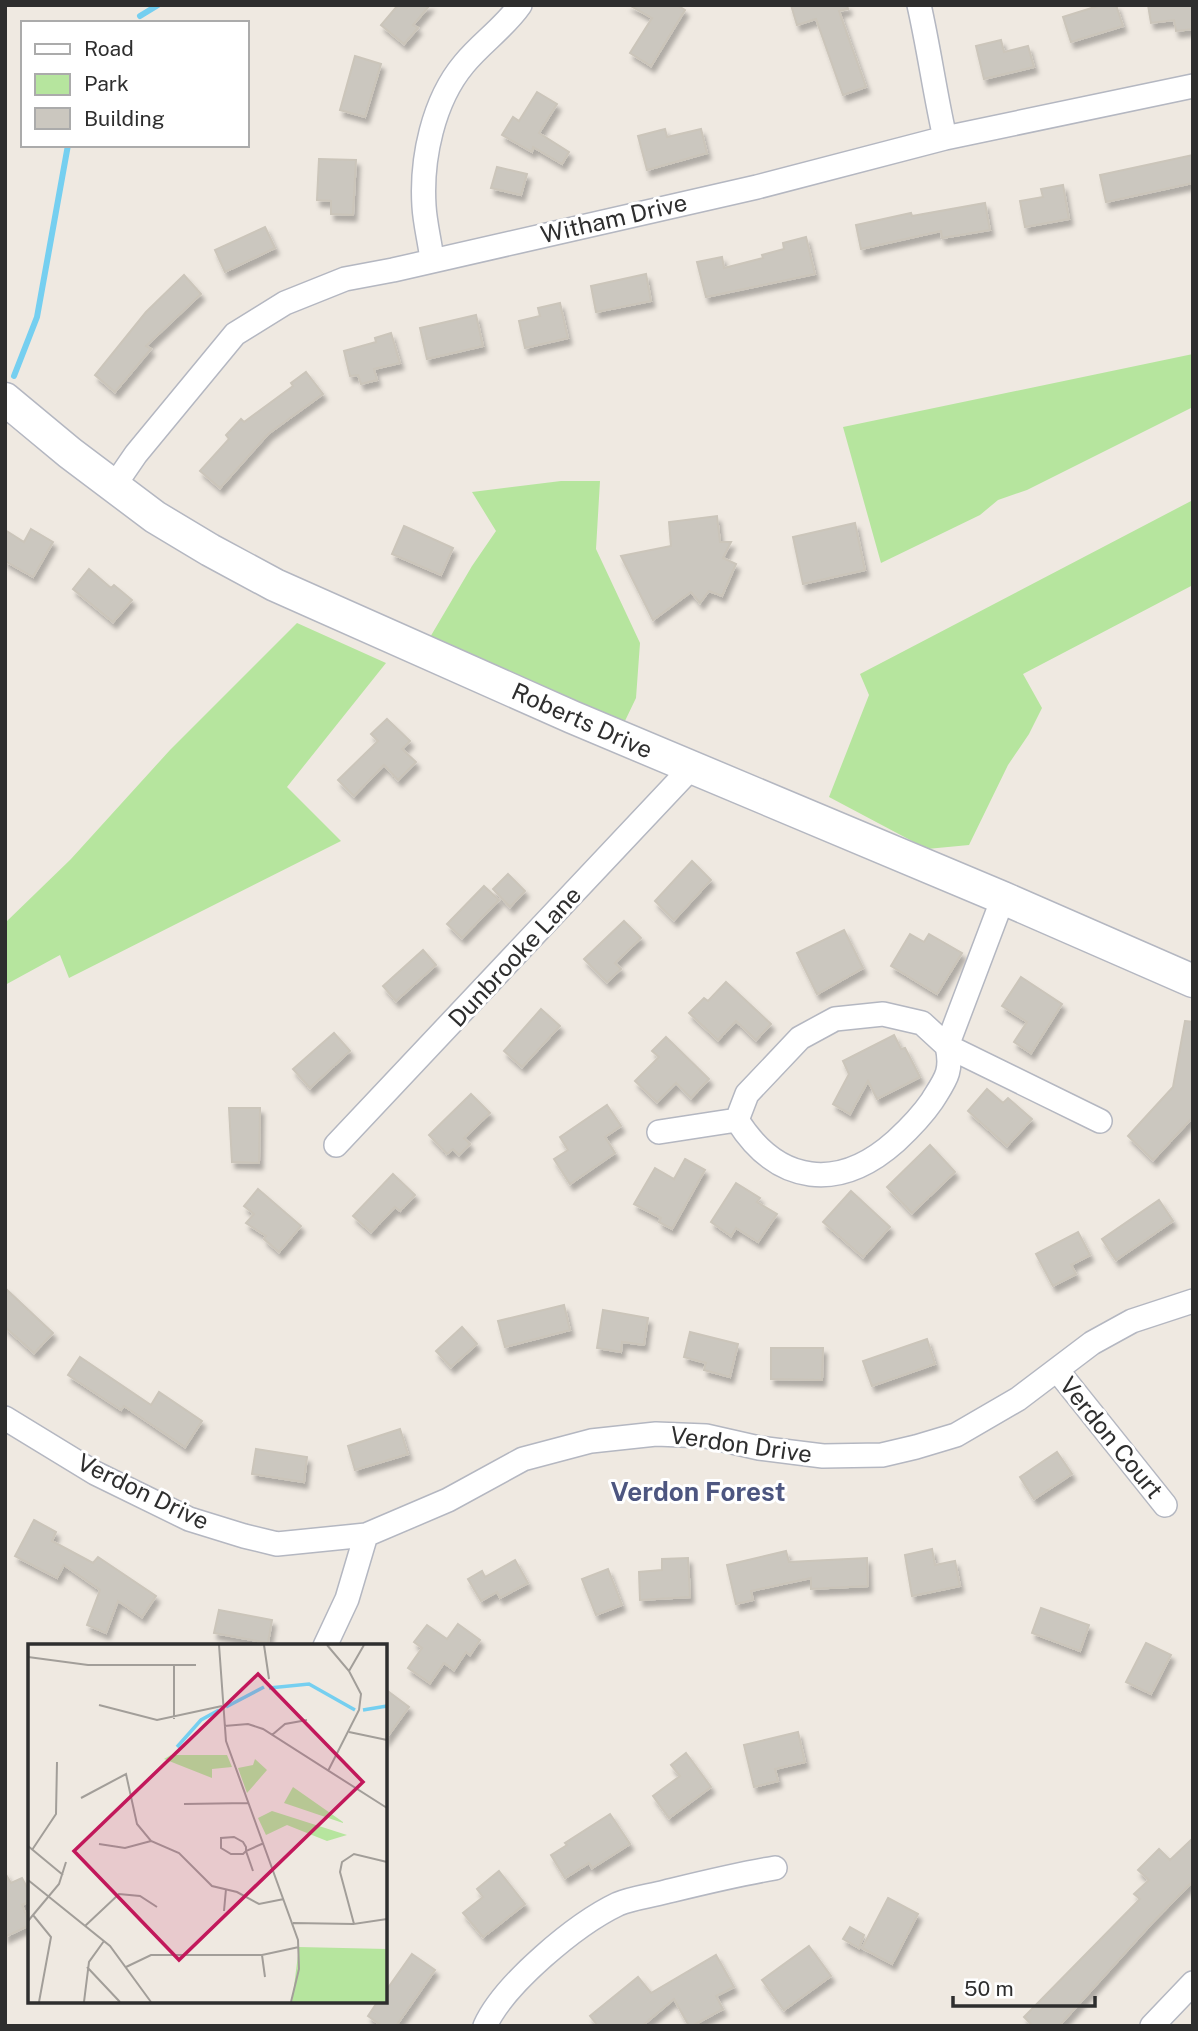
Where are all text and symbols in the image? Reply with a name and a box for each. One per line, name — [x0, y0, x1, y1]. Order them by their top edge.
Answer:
legend — [21, 21, 248, 147]
text: Road — [84, 36, 134, 61]
text: Park — [84, 71, 129, 96]
text: Building — [84, 106, 165, 131]
street label: Witham Drive — [538, 188, 690, 248]
street label: Roberts Drive — [508, 677, 657, 764]
street label: Dunbrooke Lane — [442, 880, 586, 1032]
street label: Verdon Court — [1054, 1371, 1169, 1504]
street label: Verdon Drive — [668, 1420, 814, 1468]
street label: Verdon Drive — [73, 1447, 214, 1535]
district label: Verdon Forest — [610, 1476, 786, 1507]
inset map — [28, 1644, 387, 2003]
scale bar — [953, 1965, 1095, 2009]
text: 50 m — [964, 1976, 1014, 2001]

